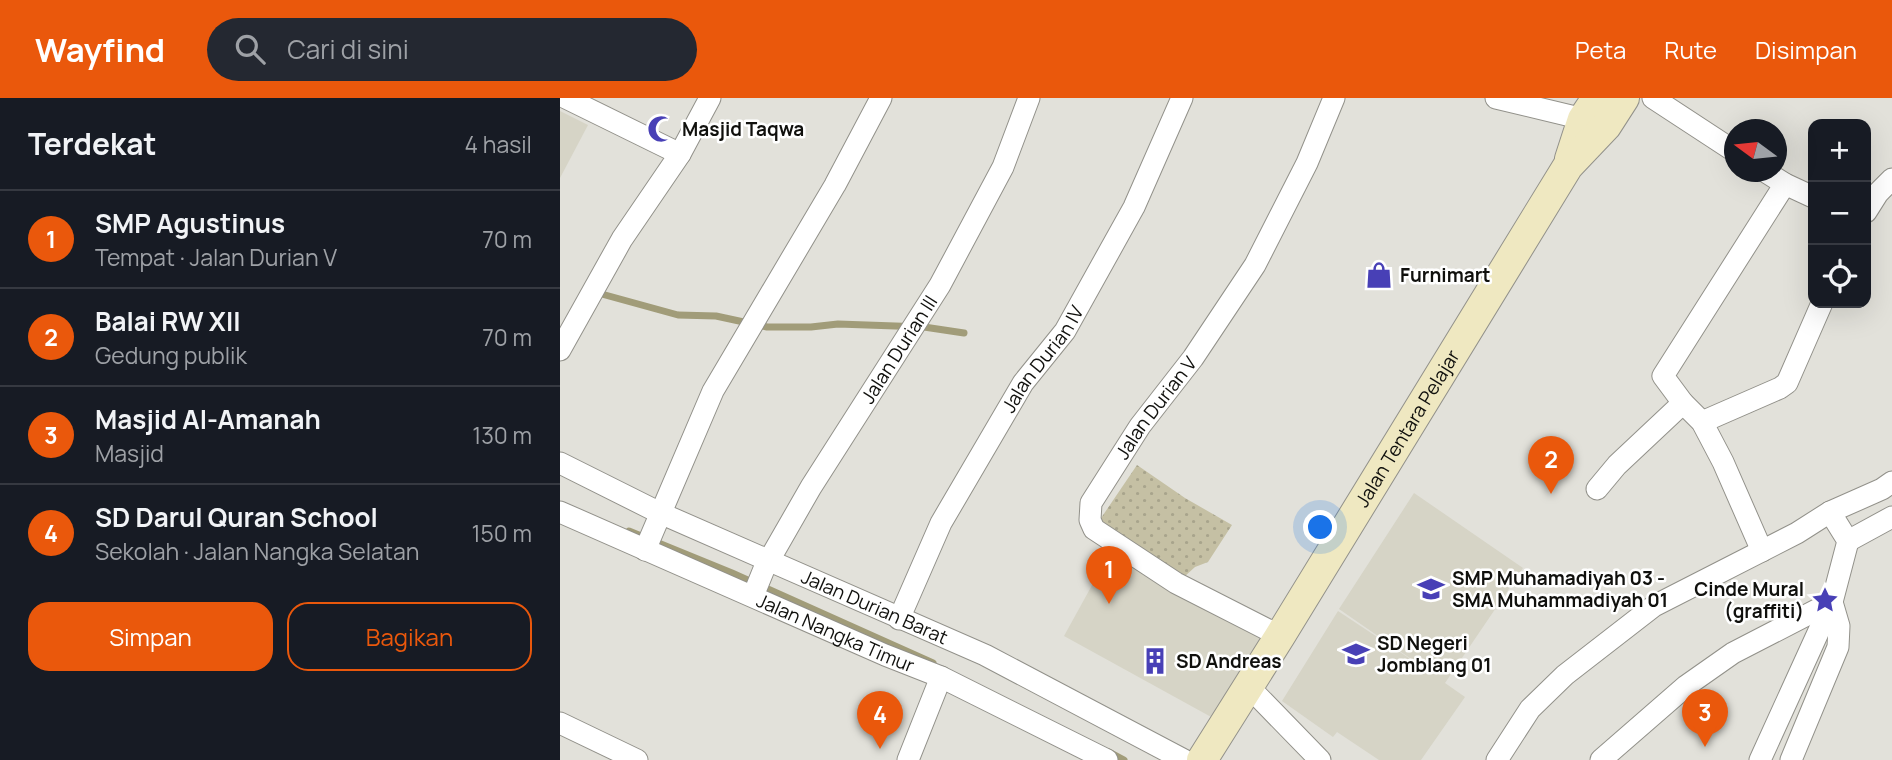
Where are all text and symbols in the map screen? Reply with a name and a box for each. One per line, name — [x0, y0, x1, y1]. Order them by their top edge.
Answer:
search box — [207, 18, 697, 81]
text: Wayfind — [35, 27, 165, 72]
icon: search — [231, 30, 269, 68]
text: Cari di sini — [287, 31, 409, 67]
text: Peta — [1575, 33, 1626, 66]
text: Rute — [1664, 33, 1717, 66]
text: Disimpan — [1755, 33, 1857, 66]
mosque icon: Masjid Taqwa — [646, 114, 676, 144]
place label: Masjid Taqwa — [682, 116, 804, 142]
north arrow — [1724, 119, 1787, 182]
map controls — [1808, 119, 1871, 308]
button: + — [1808, 119, 1871, 182]
text: Terdekat — [28, 123, 157, 164]
text: 4 hasil — [465, 128, 532, 160]
button: − — [1808, 182, 1871, 245]
text: SMP Agustinus — [95, 205, 285, 241]
text: 1 — [46, 223, 56, 255]
text: 70 m — [482, 223, 532, 255]
text: Tempat · Jalan Durian V — [95, 241, 337, 273]
button: locate — [1808, 245, 1871, 308]
shop icon: Furnimart — [1364, 260, 1394, 290]
place label: Furnimart — [1400, 262, 1490, 288]
street label: Jalan Durian III — [855, 290, 943, 409]
street label: Jalan Durian IV — [995, 300, 1090, 417]
text: Balai RW XII — [95, 303, 241, 339]
text: 2 — [44, 321, 58, 353]
text: 70 m — [482, 321, 532, 353]
text: Gedung publik — [95, 339, 247, 371]
street label: Jalan Tentara Pelajar — [1349, 345, 1465, 512]
street label: Jalan Durian V — [1109, 351, 1203, 464]
text: Masjid Al-Amanah — [95, 401, 321, 437]
text: 3 — [44, 419, 58, 451]
text: 130 m — [472, 419, 532, 451]
pin: 2 — [1528, 436, 1574, 494]
text: Masjid — [95, 437, 164, 469]
text: SD Darul Quran School — [95, 499, 378, 535]
your location — [1303, 510, 1337, 544]
text: 4 — [44, 517, 58, 549]
text: 150 m — [472, 517, 532, 549]
text: Sekolah · Jalan Nangka Selatan — [95, 535, 419, 567]
pin: 1 — [1086, 546, 1132, 604]
street label: Jalan Durian Barat — [797, 563, 952, 650]
place label: SMP Muhamadiyah 03 - SMA Muhammadiyah 01 — [1452, 565, 1668, 613]
school or university icon: SMP Muhamadiyah 03 - SMA Muhammadiyah 01 — [1416, 574, 1446, 604]
place label: Cinde Mural (graffiti) — [1694, 576, 1804, 624]
place icon: Cinde Mural (graffiti) — [1810, 585, 1840, 615]
street label: Jalan Nangka Timur — [753, 587, 918, 678]
button: Simpan — [28, 602, 273, 671]
button: Bagikan — [287, 602, 532, 671]
place label: SD Negeri Jomblang 01 — [1377, 630, 1492, 678]
school or university icon: SD Negeri Jomblang 01 — [1341, 639, 1371, 669]
building icon: SD Andreas — [1140, 646, 1170, 676]
place label: SD Andreas — [1176, 648, 1282, 674]
pin: 3 — [1682, 689, 1728, 747]
pin: 4 — [857, 691, 903, 749]

